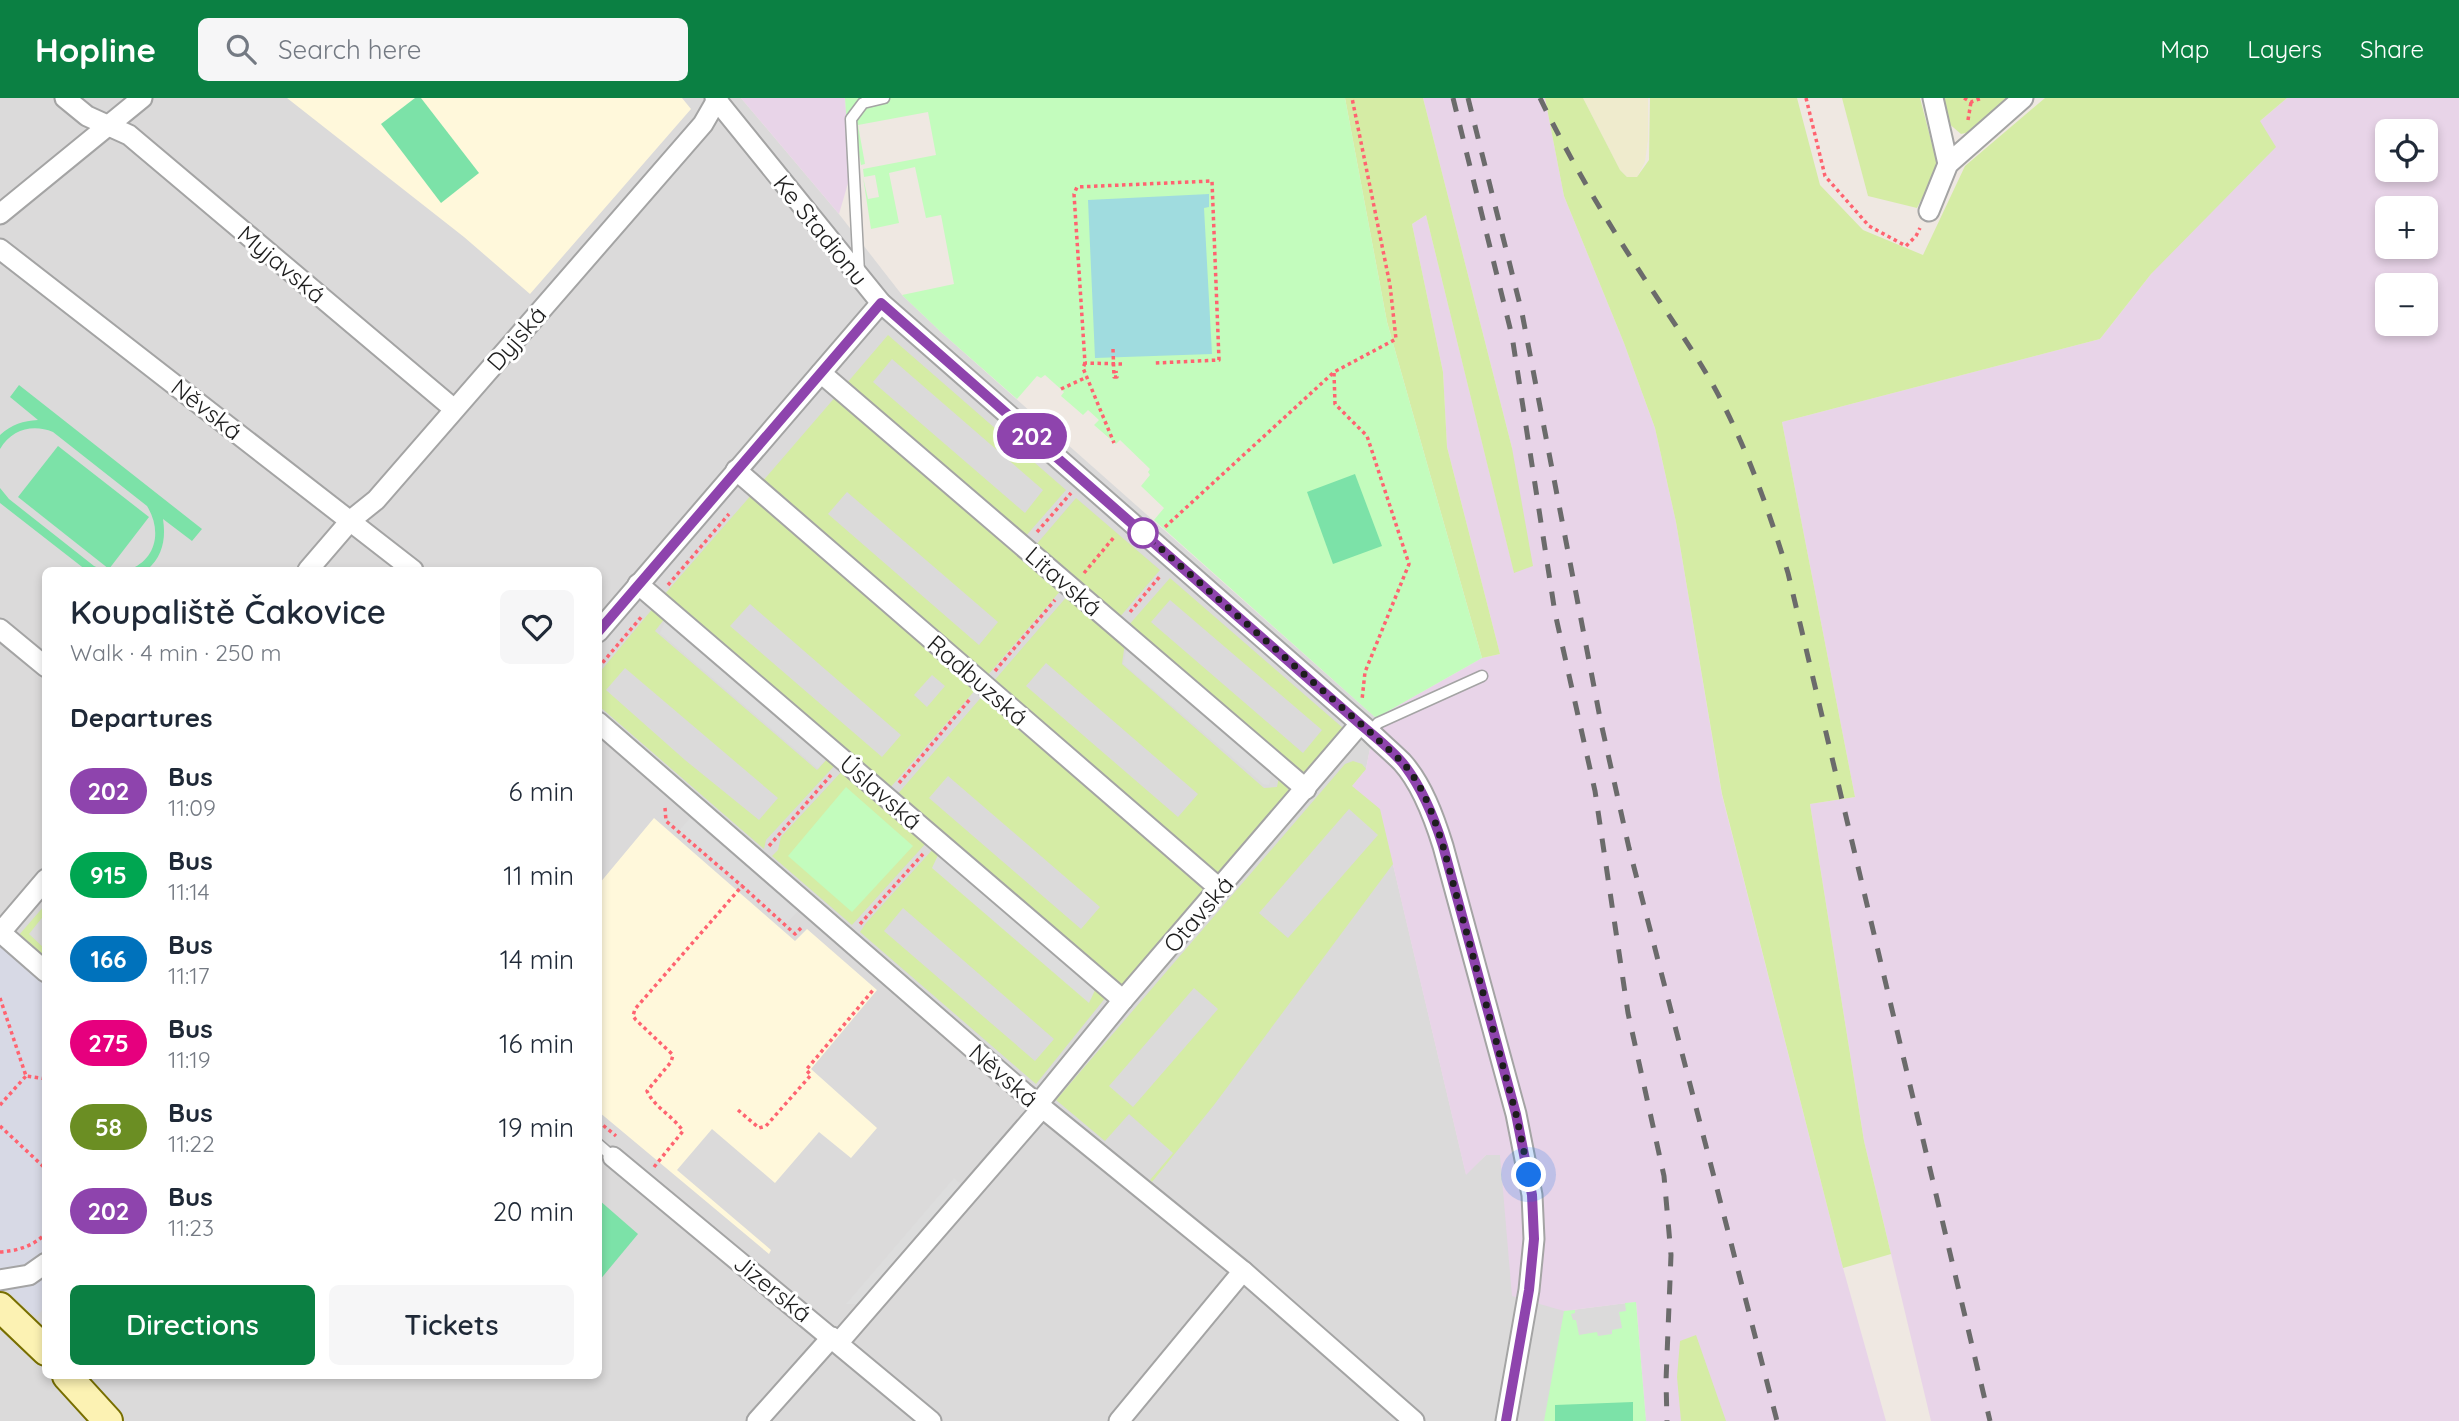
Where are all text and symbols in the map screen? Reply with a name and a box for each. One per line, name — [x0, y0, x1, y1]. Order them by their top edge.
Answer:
search box — [198, 18, 688, 81]
text: Hopline — [35, 29, 156, 70]
icon: search — [222, 30, 260, 68]
text: Search here — [278, 33, 421, 66]
text: Map — [2160, 34, 2209, 64]
text: Layers — [2247, 34, 2322, 64]
text: Share — [2360, 34, 2424, 64]
map controls — [2375, 119, 2438, 336]
button: locate — [2375, 119, 2438, 182]
street label: Ke Stadionu — [767, 169, 875, 291]
button: + — [2375, 196, 2438, 259]
street label: Myjavská — [232, 219, 332, 309]
button: − — [2375, 273, 2438, 336]
street label: Dyjská — [480, 300, 552, 376]
street label: Něvská — [165, 372, 249, 446]
line badge: 202 — [992, 413, 1072, 459]
text: 202 — [1011, 421, 1053, 451]
unlabelled marker — [1128, 518, 1158, 548]
street label: Litavská — [1020, 540, 1108, 622]
button: heart — [500, 590, 574, 664]
text: Koupaliště Čakovice — [70, 591, 386, 632]
street label: Radbuzská — [922, 628, 1034, 732]
text: Walk · 4 min · 250 m — [70, 638, 281, 667]
text: Departures — [70, 701, 213, 734]
street label: Úslavská — [834, 748, 928, 836]
text: Bus — [168, 760, 213, 793]
text: 6 min — [509, 775, 574, 808]
text: 202 — [87, 776, 130, 806]
text: 11:09 — [168, 793, 216, 822]
text: Bus — [168, 844, 213, 877]
text: 11 min — [503, 859, 574, 892]
text: 915 — [90, 860, 127, 890]
street label: Otavská — [1157, 869, 1239, 959]
text: 11:14 — [168, 877, 210, 906]
text: Bus — [168, 928, 213, 961]
text: 14 min — [500, 943, 574, 976]
text: 166 — [91, 944, 126, 974]
text: 11:17 — [168, 961, 210, 990]
text: Bus — [168, 1012, 213, 1045]
text: 16 min — [499, 1027, 574, 1060]
text: 275 — [88, 1028, 129, 1058]
street label: Něvská — [963, 1037, 1045, 1113]
text: 11:19 — [168, 1045, 211, 1074]
text: Bus — [168, 1096, 213, 1129]
text: 19 min — [498, 1111, 574, 1144]
text: 58 — [95, 1112, 122, 1142]
text: 11:22 — [168, 1129, 215, 1158]
your location — [1511, 1157, 1546, 1192]
text: Bus — [168, 1180, 213, 1213]
text: 20 min — [493, 1195, 574, 1228]
text: 202 — [87, 1196, 130, 1226]
text: 11:23 — [168, 1213, 214, 1242]
street label: Jizerská — [728, 1248, 818, 1328]
button: Directions — [70, 1285, 315, 1365]
button: Tickets — [329, 1285, 574, 1365]

